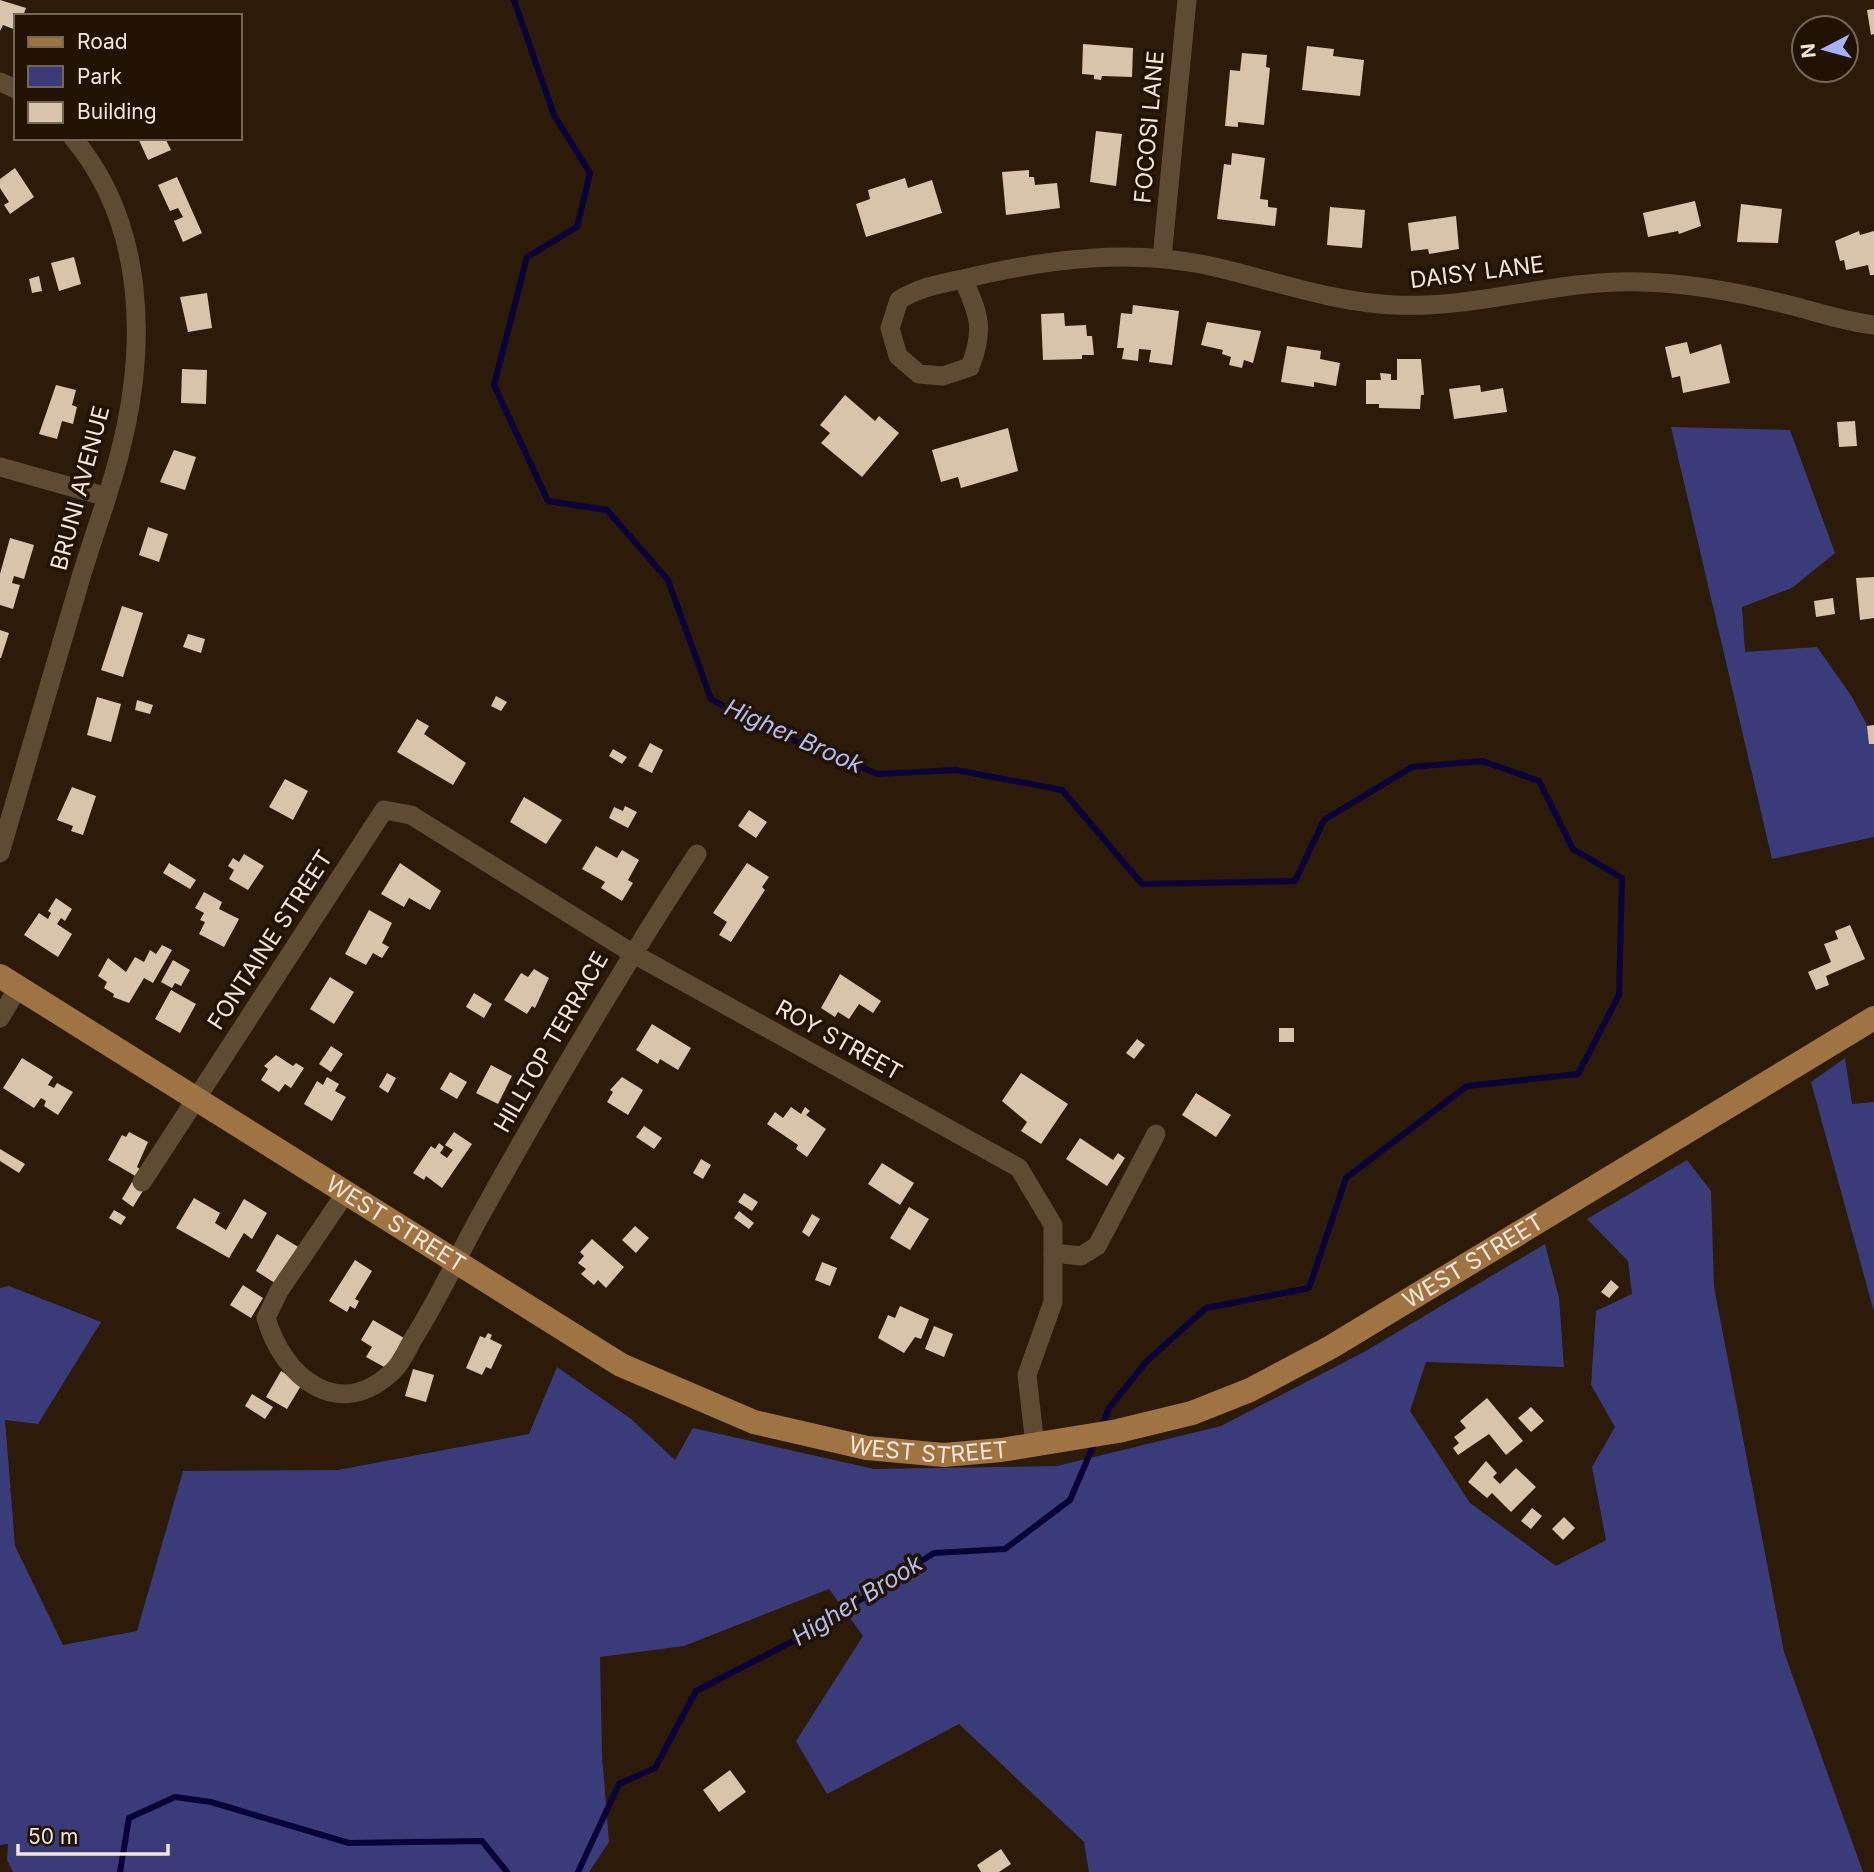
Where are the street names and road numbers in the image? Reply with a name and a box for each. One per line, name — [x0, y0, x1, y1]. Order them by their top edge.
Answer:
street label: FOCOSI LANE — [1128, 50, 1170, 204]
street label: DAISY LANE — [1408, 250, 1546, 294]
street label: BRUNI AVENUE — [45, 403, 115, 573]
street label: FONTAINE STREET — [202, 845, 338, 1035]
street label: HILLTOP TERRACE — [488, 947, 614, 1137]
street label: ROY STREET — [771, 994, 907, 1086]
street label: WEST STREET — [321, 1170, 471, 1278]
street label: WEST STREET — [1398, 1208, 1549, 1314]
street label: WEST STREET — [846, 1430, 1009, 1470]

